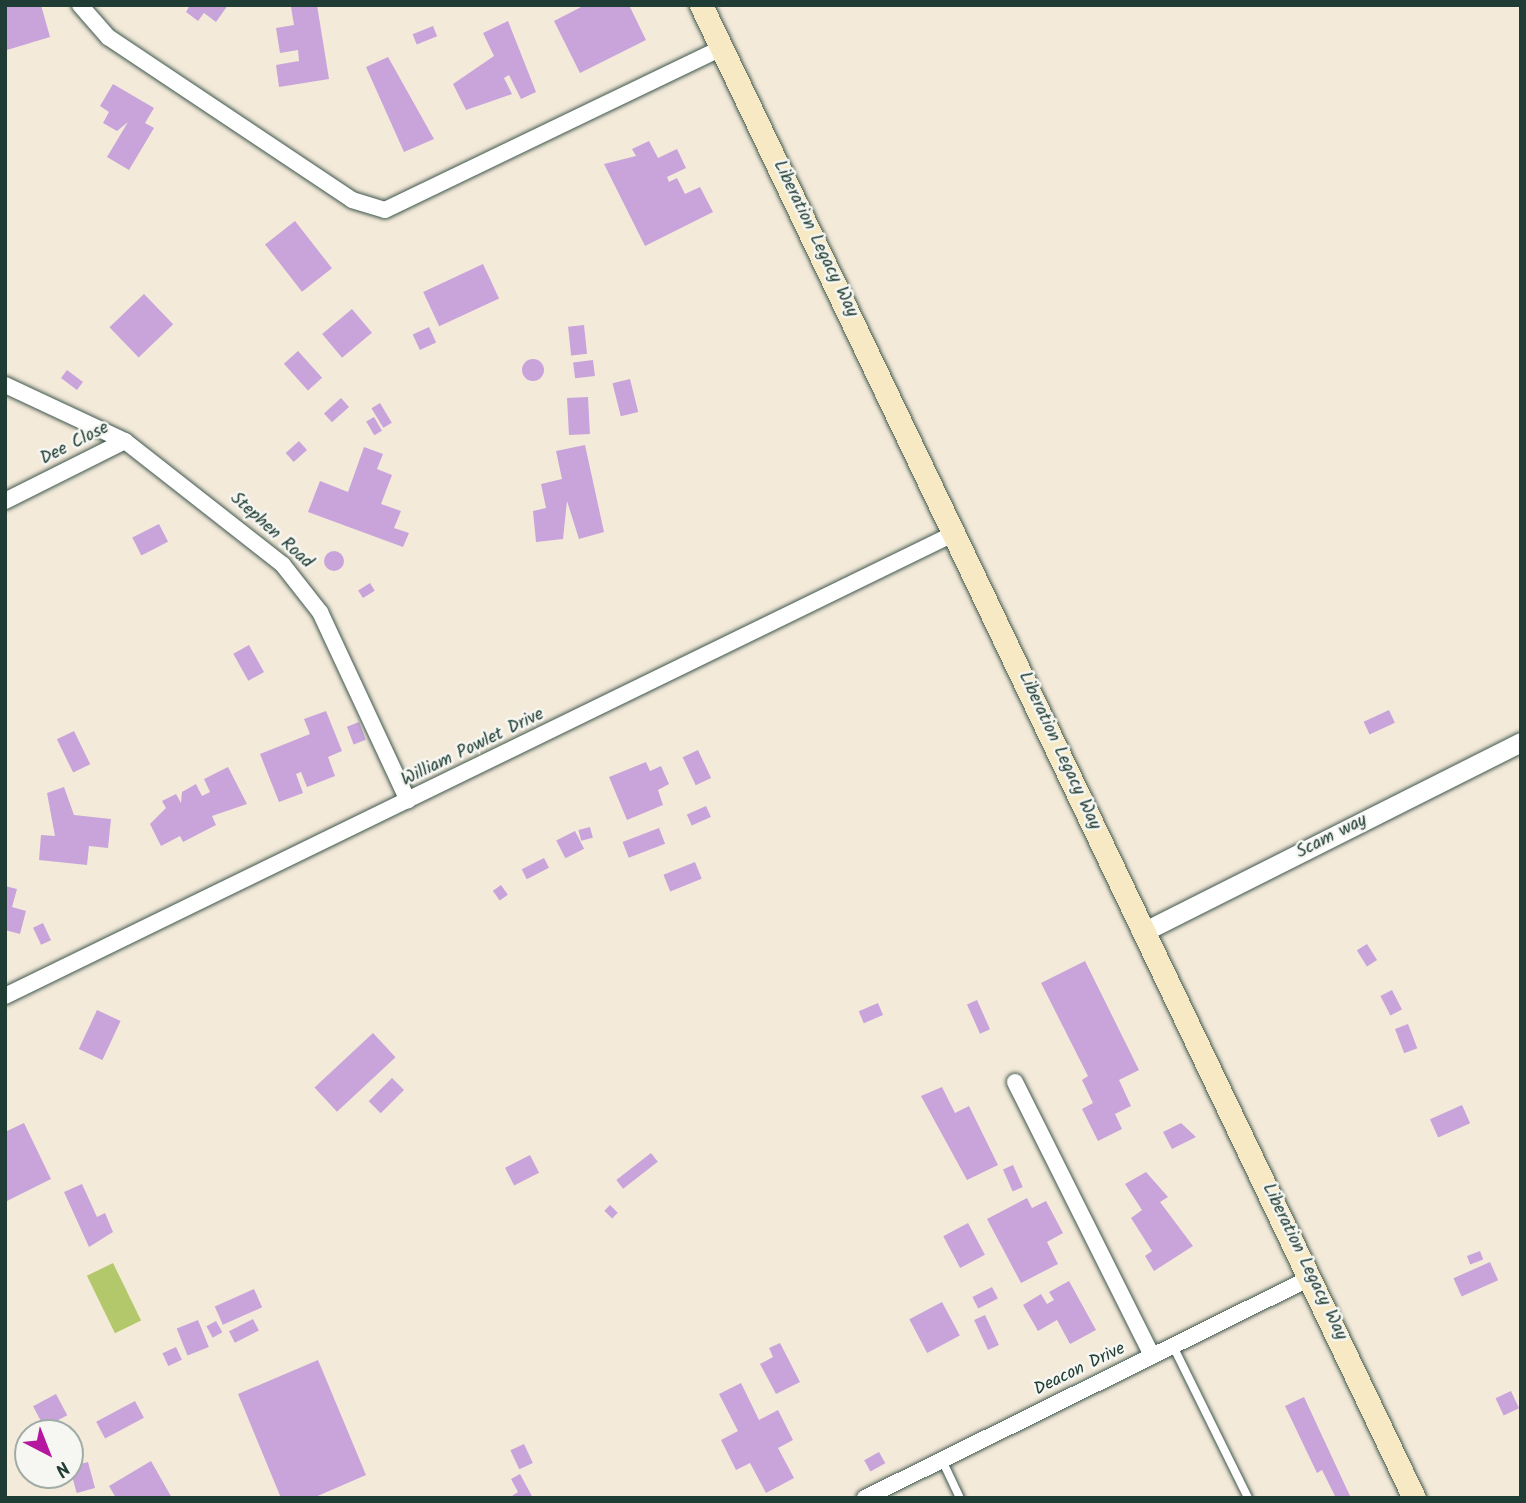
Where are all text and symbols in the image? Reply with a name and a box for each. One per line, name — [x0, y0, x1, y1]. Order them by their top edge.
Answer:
street label: Liberation Legacy Way — [768, 157, 862, 321]
street label: Dee Close — [37, 418, 113, 470]
street label: Stephen Road — [225, 488, 317, 574]
street label: Liberation Legacy Way — [1013, 669, 1105, 833]
street label: William Powlet Drive — [398, 704, 548, 792]
street label: Scam way — [1293, 810, 1371, 864]
street label: Liberation Legacy Way — [1257, 1180, 1351, 1344]
street label: Deacon Drive — [1031, 1339, 1129, 1401]
north arrow — [14, 1419, 84, 1489]
text: N — [47, 1453, 76, 1483]

